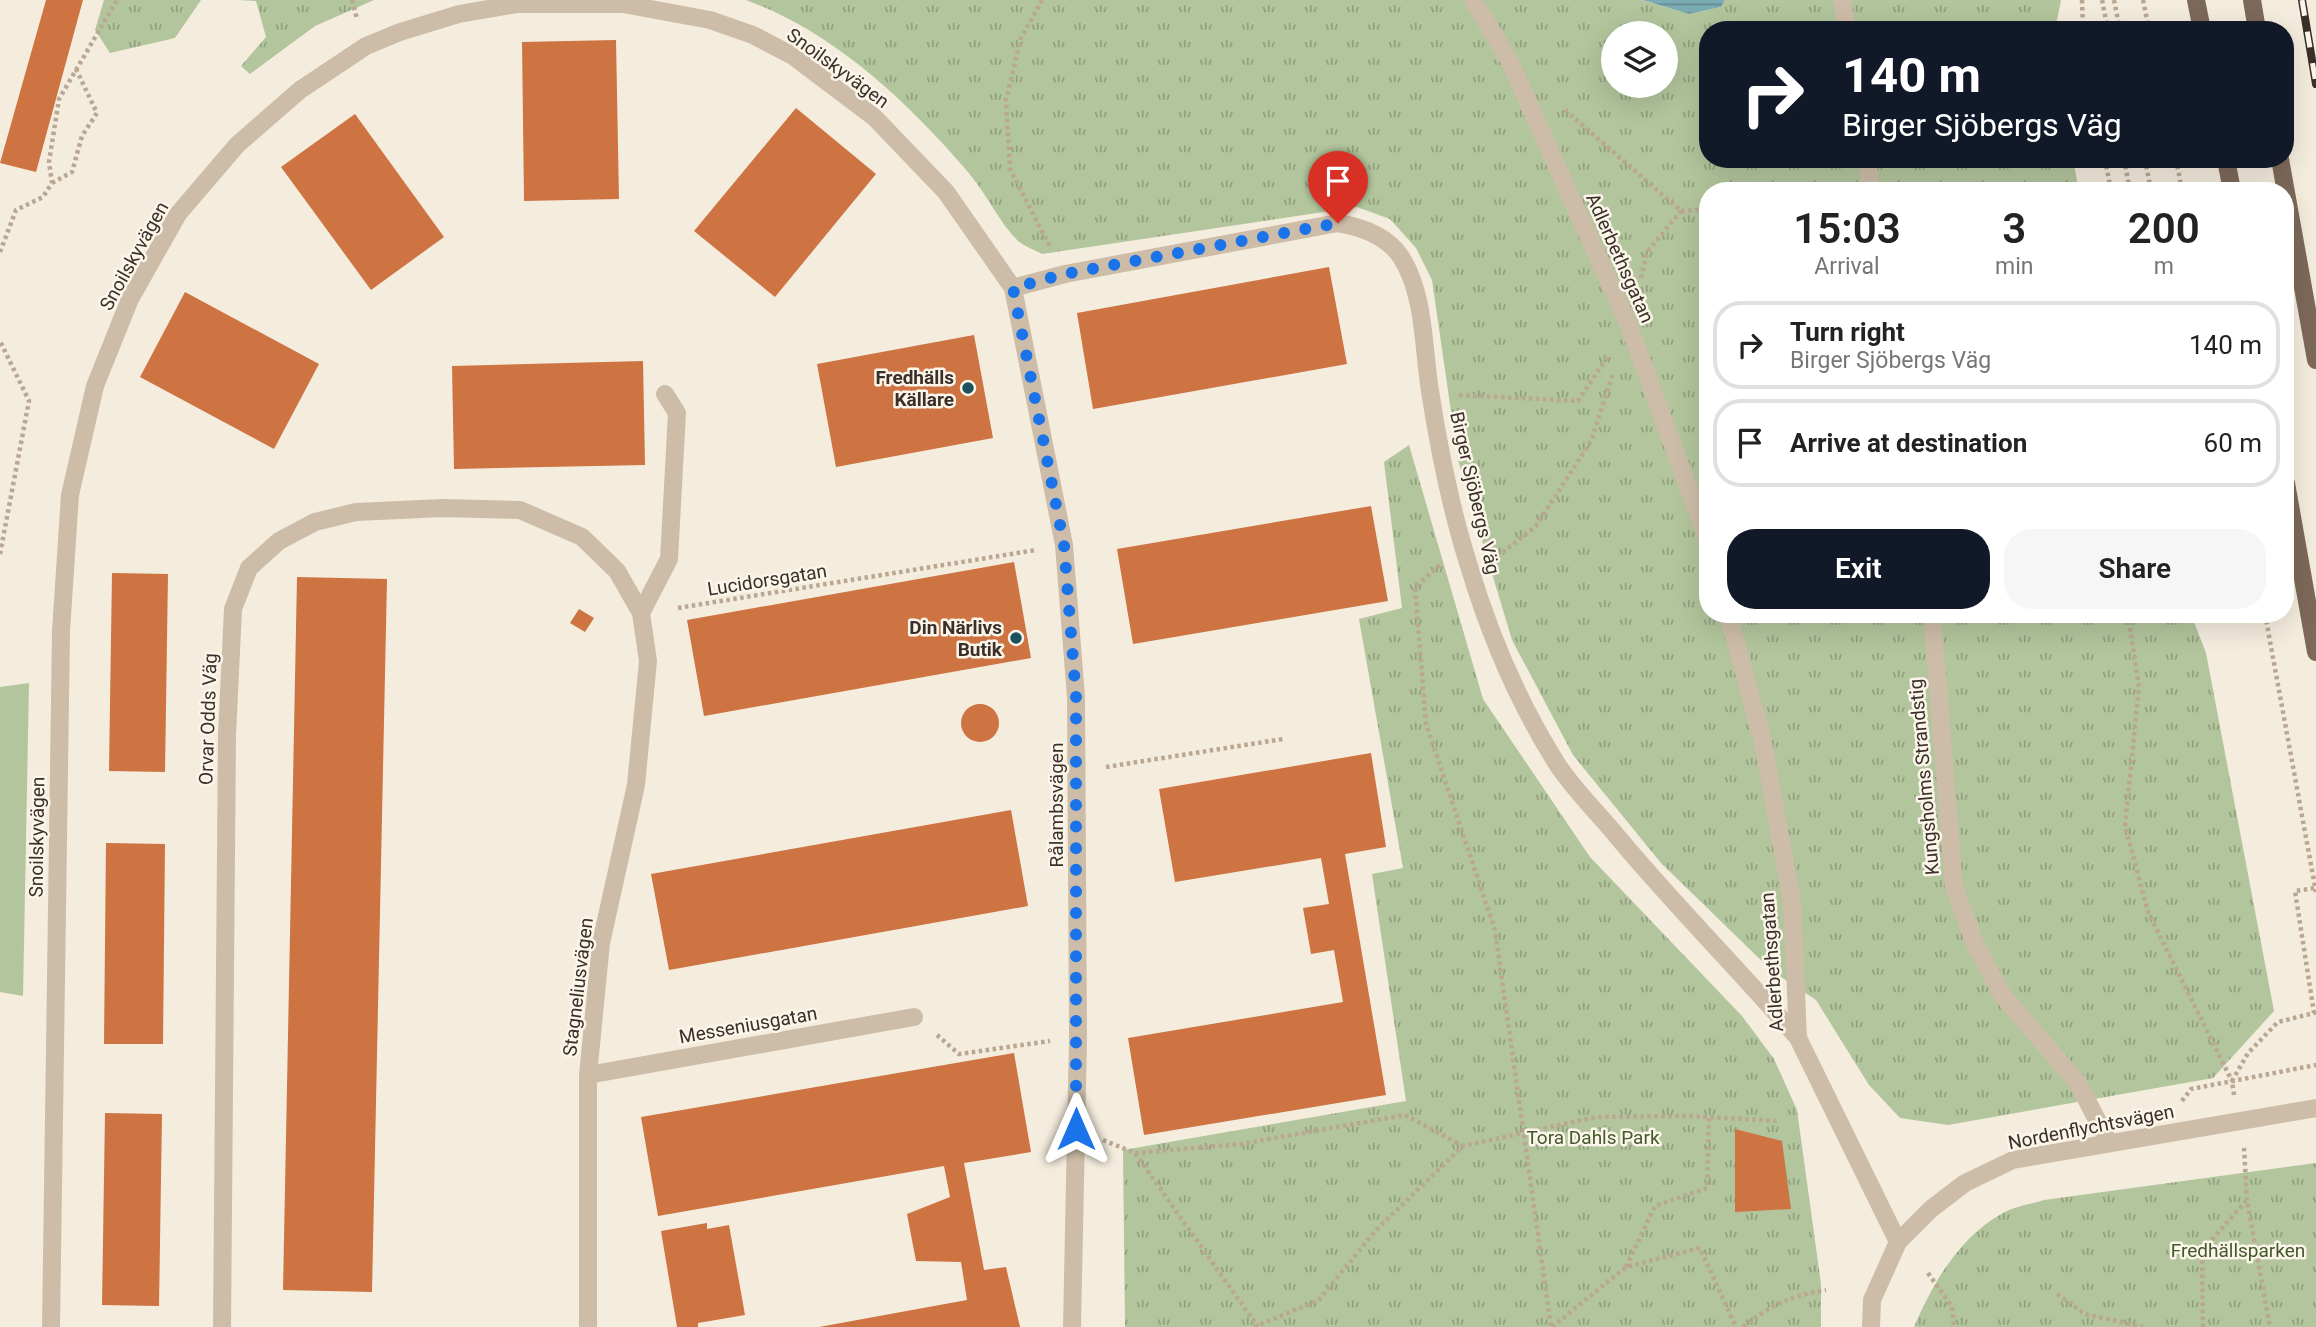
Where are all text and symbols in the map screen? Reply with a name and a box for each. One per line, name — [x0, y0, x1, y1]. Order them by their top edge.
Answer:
map controls — [1601, 21, 1678, 98]
button: layers — [1601, 21, 1678, 98]
street label: Snoilskyvägen — [782, 23, 894, 113]
text: 140 m — [1842, 47, 1981, 104]
icon: right — [1727, 49, 1818, 140]
text: Birger Sjöbergs Väg — [1842, 106, 2122, 144]
pin — [1308, 151, 1368, 223]
icon: arrive — [1319, 162, 1357, 200]
street label: Adlerbethsgatan — [1581, 190, 1659, 326]
street label: Snoilskyvägen — [95, 198, 173, 314]
text: 15:03 — [1793, 204, 1901, 253]
text: 3 — [2002, 204, 2026, 253]
text: 200 — [2128, 204, 2200, 253]
text: Arrival — [1814, 253, 1880, 280]
text: min — [1995, 253, 2033, 280]
text: m — [2154, 253, 2174, 280]
text: Turn right — [1790, 317, 1905, 347]
icon: right — [1731, 326, 1769, 364]
text: 140 m — [2189, 330, 2262, 360]
text: Birger Sjöbergs Väg — [1790, 347, 1991, 374]
place label: Fredhälls Källare — [875, 366, 954, 411]
marker: Fredhälls Källare — [960, 380, 976, 396]
street label: Birger Sjöbergs Väg — [1445, 409, 1505, 577]
icon: arrive — [1731, 424, 1769, 462]
text: Arrive at destination — [1790, 428, 2027, 458]
text: 60 m — [2204, 428, 2262, 458]
button: Exit — [1727, 529, 1990, 609]
button: Share — [2004, 529, 2266, 609]
street label: Lucidorsgatan — [706, 559, 828, 601]
place label: Din Närlivs Butik — [909, 616, 1003, 661]
marker: Din Närlivs Butik — [1008, 630, 1024, 646]
street label: Orvar Odds Väg — [194, 653, 222, 785]
street label: Kungsholms Strandstig — [1904, 678, 1944, 876]
street label: Rålambsvägen — [1045, 743, 1068, 867]
street label: Snoilskyvägen — [24, 776, 50, 898]
street label: Adlerbethsgatan — [1756, 892, 1788, 1032]
street label: Stagneliusvägen — [558, 917, 598, 1057]
street label: Messeniusgatan — [677, 1002, 819, 1048]
position arrow — [1039, 1092, 1113, 1166]
street label: Nordenflychtsvägen — [2006, 1100, 2176, 1154]
park label: Tora Dahls Park — [1526, 1126, 1660, 1149]
park label: Fredhällsparken — [2171, 1239, 2305, 1262]

